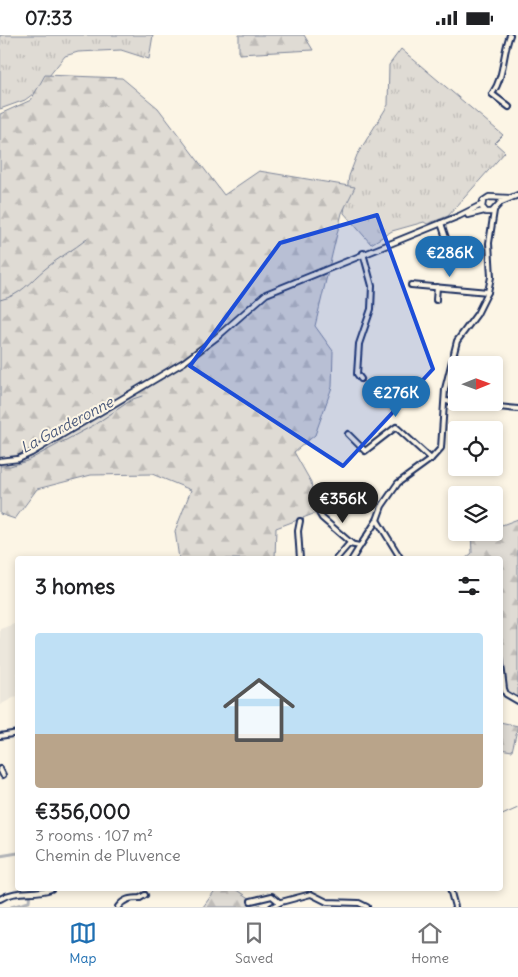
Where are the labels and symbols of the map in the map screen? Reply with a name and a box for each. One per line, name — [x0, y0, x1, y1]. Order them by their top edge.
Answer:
pin: €286K — [415, 235, 485, 278]
north arrow — [448, 356, 502, 411]
pin: €276K — [361, 375, 431, 418]
water label: La Garderonne — [17, 392, 117, 457]
pin: €356K — [308, 481, 378, 524]

